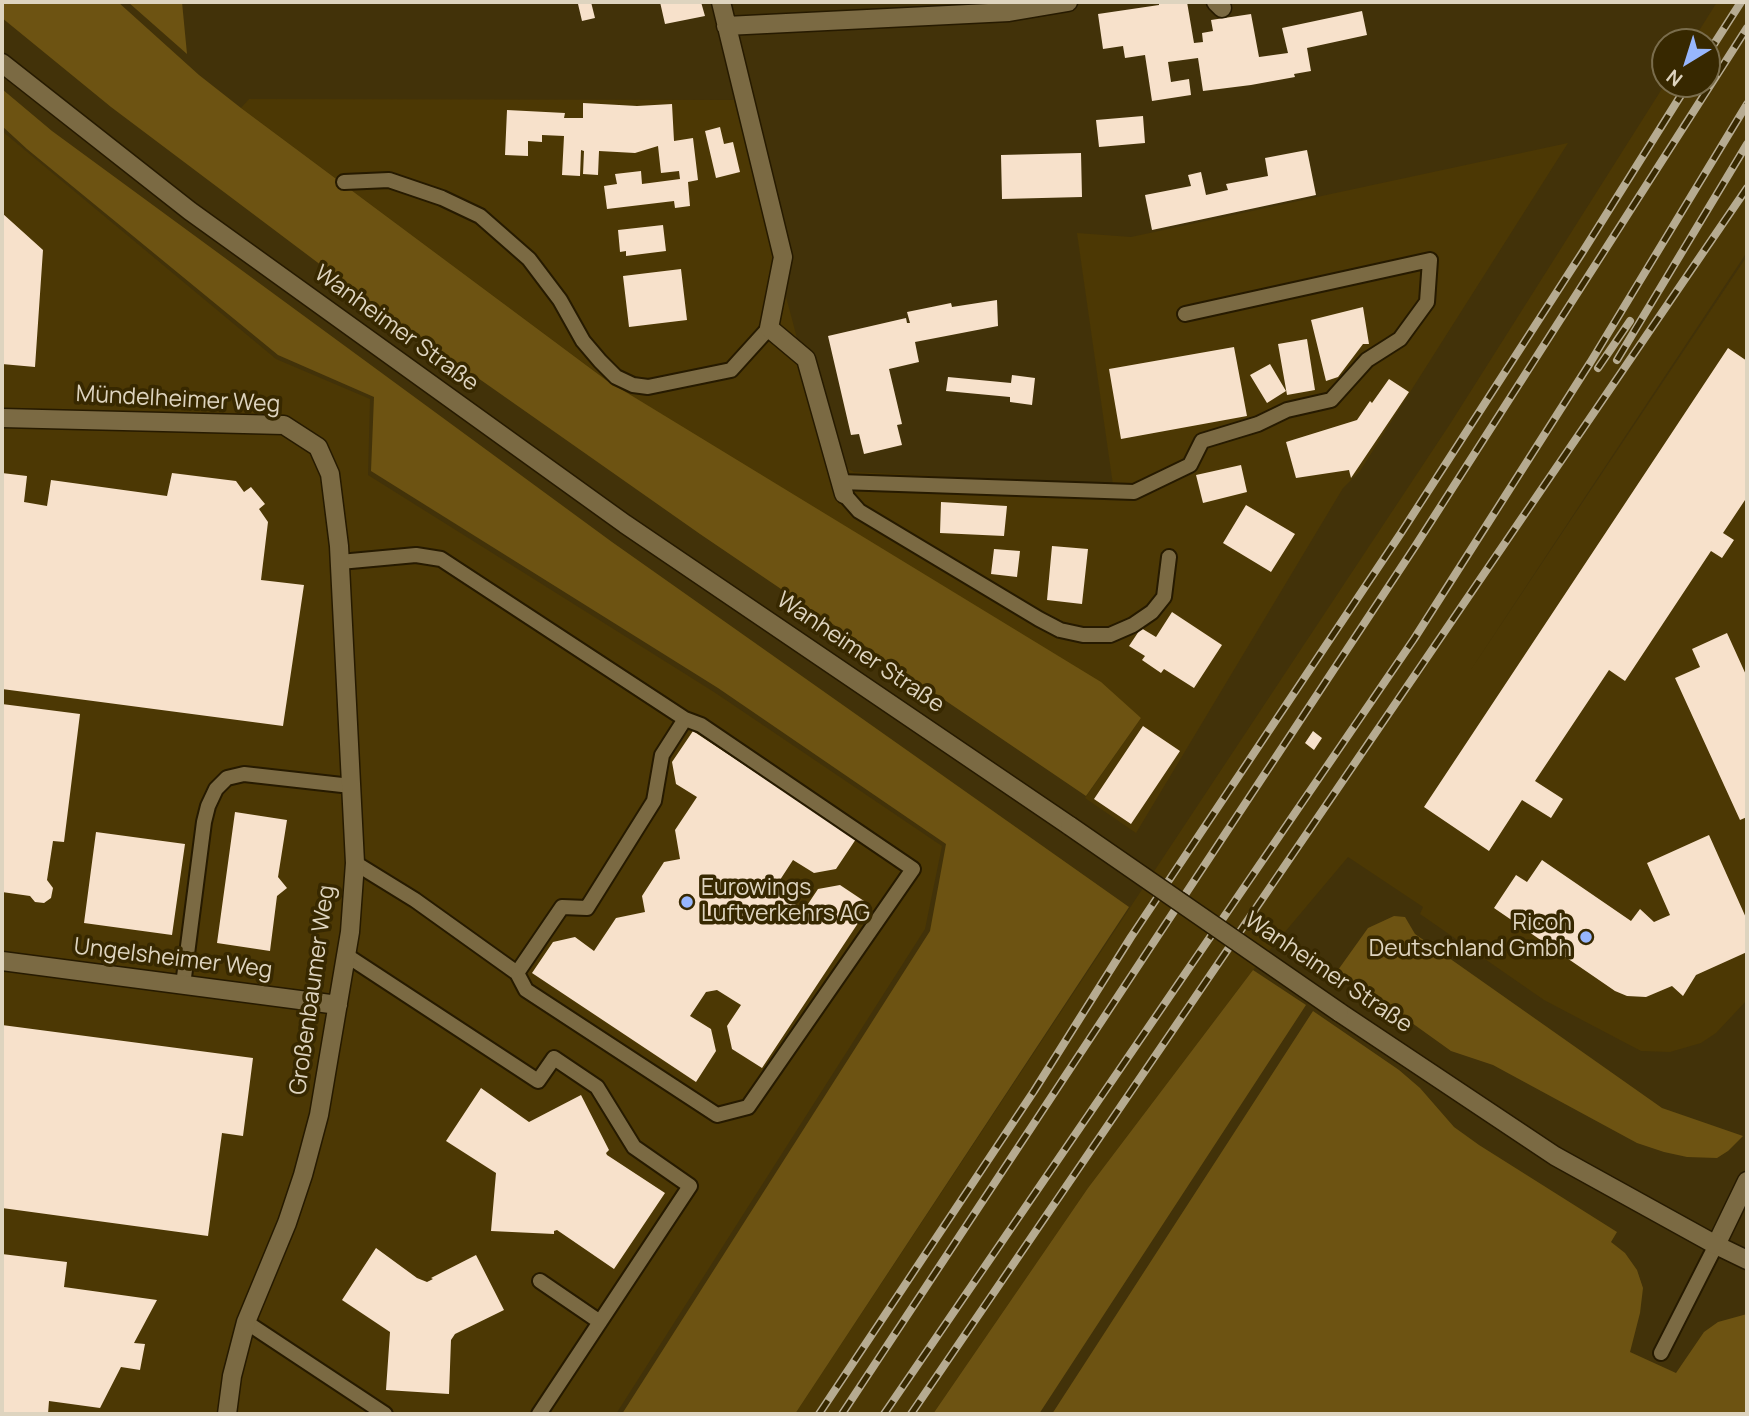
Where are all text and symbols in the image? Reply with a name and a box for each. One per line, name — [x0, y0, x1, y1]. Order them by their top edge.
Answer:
north arrow — [1651, 28, 1721, 98]
text: N — [1661, 64, 1688, 92]
street label: Wanheimer Straße — [308, 260, 484, 398]
street label: Mündelheimer Weg — [75, 381, 281, 419]
street label: Wanheimer Straße — [771, 587, 949, 719]
place label: Eurowings Luftverkehrs AG — [701, 875, 870, 929]
street label: Großenbaumer Weg — [285, 883, 341, 1097]
marker: Eurowings Luftverkehrs AG — [679, 894, 695, 910]
street label: Wanheimer Straße — [1239, 907, 1417, 1039]
place label: Ricoh Deutschland Gmbh — [1369, 910, 1572, 964]
marker: Ricoh Deutschland Gmbh — [1578, 929, 1594, 945]
street label: Ungelsheimer Weg — [72, 933, 274, 985]

